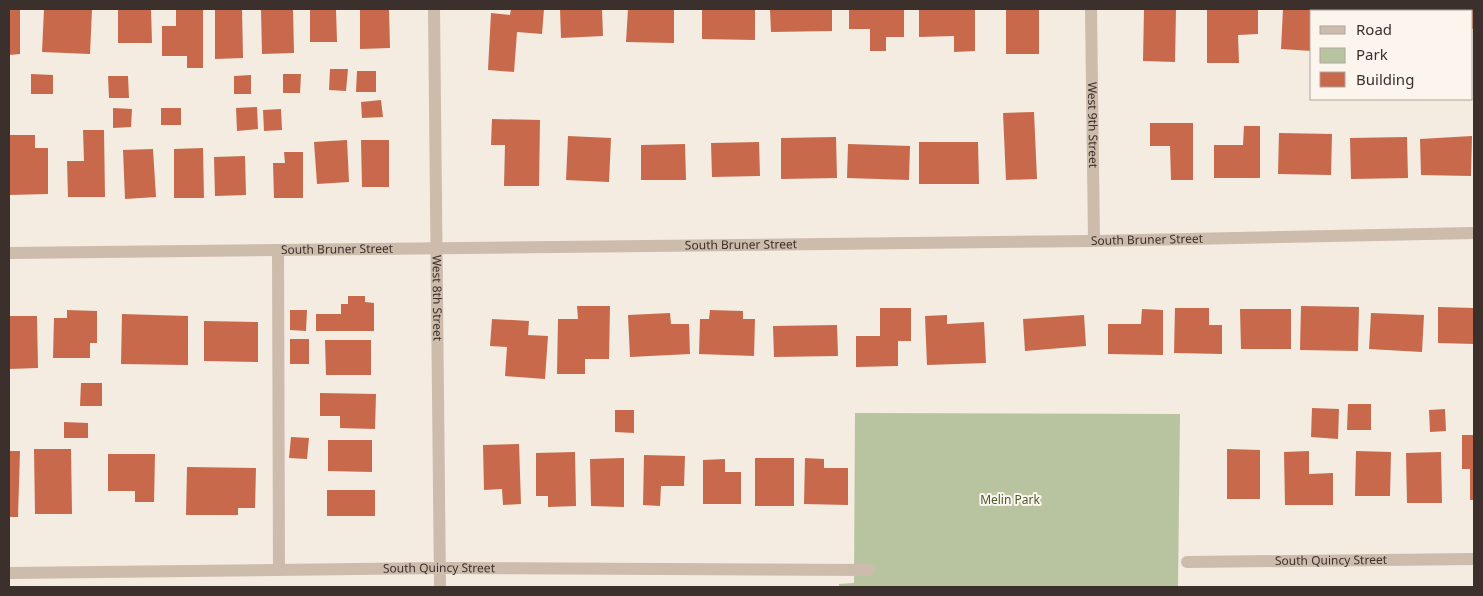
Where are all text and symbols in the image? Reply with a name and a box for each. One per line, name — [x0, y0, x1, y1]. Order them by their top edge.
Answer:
legend — [1310, 10, 1473, 100]
text: Road — [1356, 19, 1392, 39]
text: Park — [1356, 44, 1388, 64]
text: Building — [1356, 69, 1414, 89]
street label: West 9th Street — [1084, 82, 1102, 169]
street label: South Bruner Street — [1091, 230, 1204, 249]
street label: South Bruner Street — [685, 235, 798, 254]
street label: South Bruner Street — [281, 240, 394, 258]
street label: West 8th Street — [429, 255, 446, 342]
park label: Melin Park — [980, 491, 1040, 508]
street label: South Quincy Street — [1275, 551, 1388, 569]
street label: South Quincy Street — [383, 559, 496, 577]

